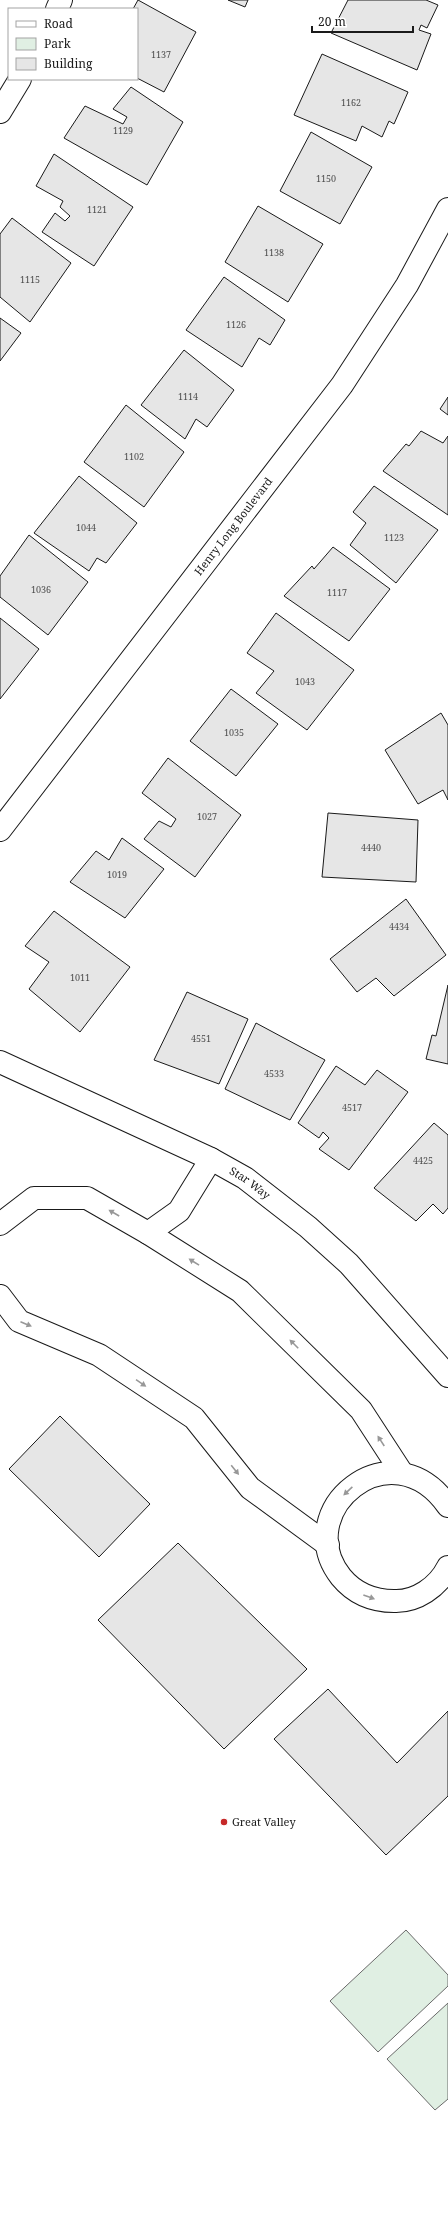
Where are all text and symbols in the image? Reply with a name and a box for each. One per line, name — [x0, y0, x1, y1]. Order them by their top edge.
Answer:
legend — [8, 8, 138, 80]
scale bar — [312, 8, 413, 34]
text: 20 m — [318, 13, 346, 30]
text: Road — [44, 15, 74, 32]
text: Park — [44, 35, 72, 52]
house number: 1137 — [151, 48, 171, 61]
text: Building — [44, 55, 93, 72]
house number: 1162 — [341, 96, 361, 109]
house number: 1129 — [113, 124, 133, 137]
house number: 1150 — [316, 172, 336, 185]
house number: 1121 — [87, 203, 107, 216]
house number: 1138 — [264, 246, 284, 259]
house number: 1115 — [20, 273, 40, 286]
house number: 1126 — [226, 318, 246, 331]
house number: 1114 — [178, 390, 198, 403]
house number: 1102 — [124, 450, 144, 463]
street label: Henry Long Boulevard — [191, 474, 276, 578]
house number: 1044 — [76, 521, 96, 534]
house number: 1123 — [384, 531, 404, 544]
house number: 1036 — [31, 583, 51, 596]
house number: 1117 — [327, 586, 347, 599]
house number: 1043 — [295, 675, 315, 688]
house number: 1035 — [224, 726, 244, 739]
house number: 1027 — [197, 810, 217, 823]
house number: 4440 — [361, 841, 381, 854]
house number: 1019 — [107, 868, 127, 881]
house number: 4434 — [389, 920, 409, 933]
house number: 1011 — [70, 971, 90, 984]
house number: 4551 — [191, 1032, 211, 1045]
house number: 4533 — [264, 1067, 284, 1080]
house number: 4517 — [342, 1101, 362, 1114]
house number: 4425 — [413, 1154, 433, 1167]
street label: Star Way — [227, 1163, 274, 1203]
one-way arrow — [108, 1210, 120, 1217]
one-way arrow — [188, 1259, 200, 1266]
one-way arrow — [21, 1321, 33, 1327]
one-way arrow — [289, 1340, 299, 1349]
one-way arrow — [136, 1379, 146, 1387]
one-way arrow — [377, 1436, 385, 1446]
one-way arrow — [231, 1465, 240, 1476]
one-way arrow — [343, 1487, 353, 1496]
one-way arrow — [364, 1594, 376, 1600]
place label: Great Valley — [232, 1814, 297, 1829]
marker: Great Valley — [219, 1817, 229, 1827]

